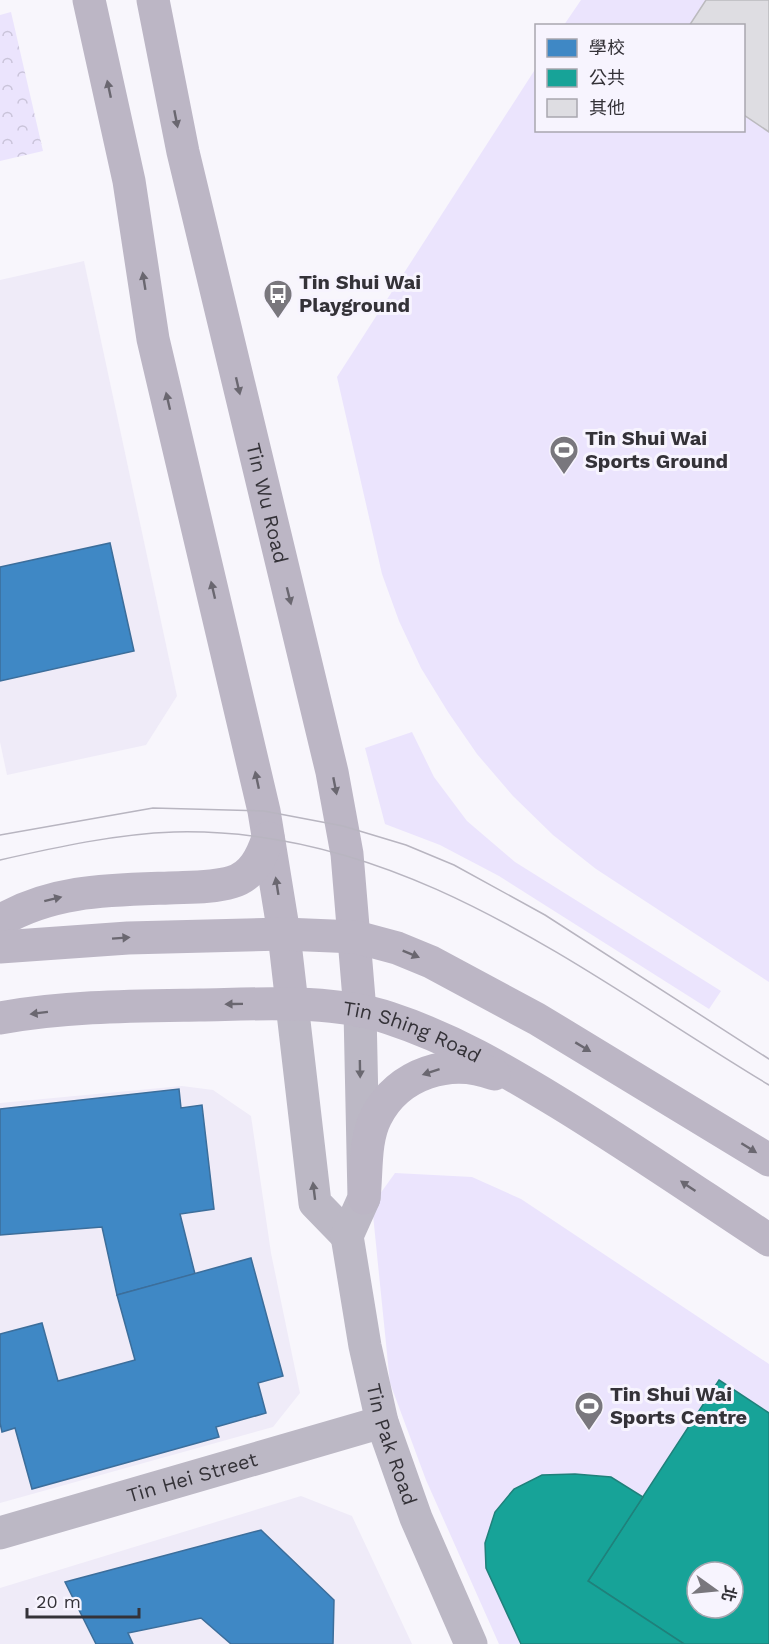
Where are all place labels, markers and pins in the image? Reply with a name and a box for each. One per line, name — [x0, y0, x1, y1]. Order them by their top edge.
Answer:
place label: Tin Shui Wai Playground — [299, 270, 421, 317]
bus stop icon: Tin Shui Wai Playground — [262, 278, 294, 320]
place label: Tin Shui Wai Sports Ground — [585, 426, 728, 473]
sports icon: Tin Shui Wai Sports Ground — [548, 434, 580, 476]
place label: Tin Shui Wai Sports Centre — [610, 1382, 747, 1429]
sports icon: Tin Shui Wai Sports Centre — [573, 1390, 605, 1432]

